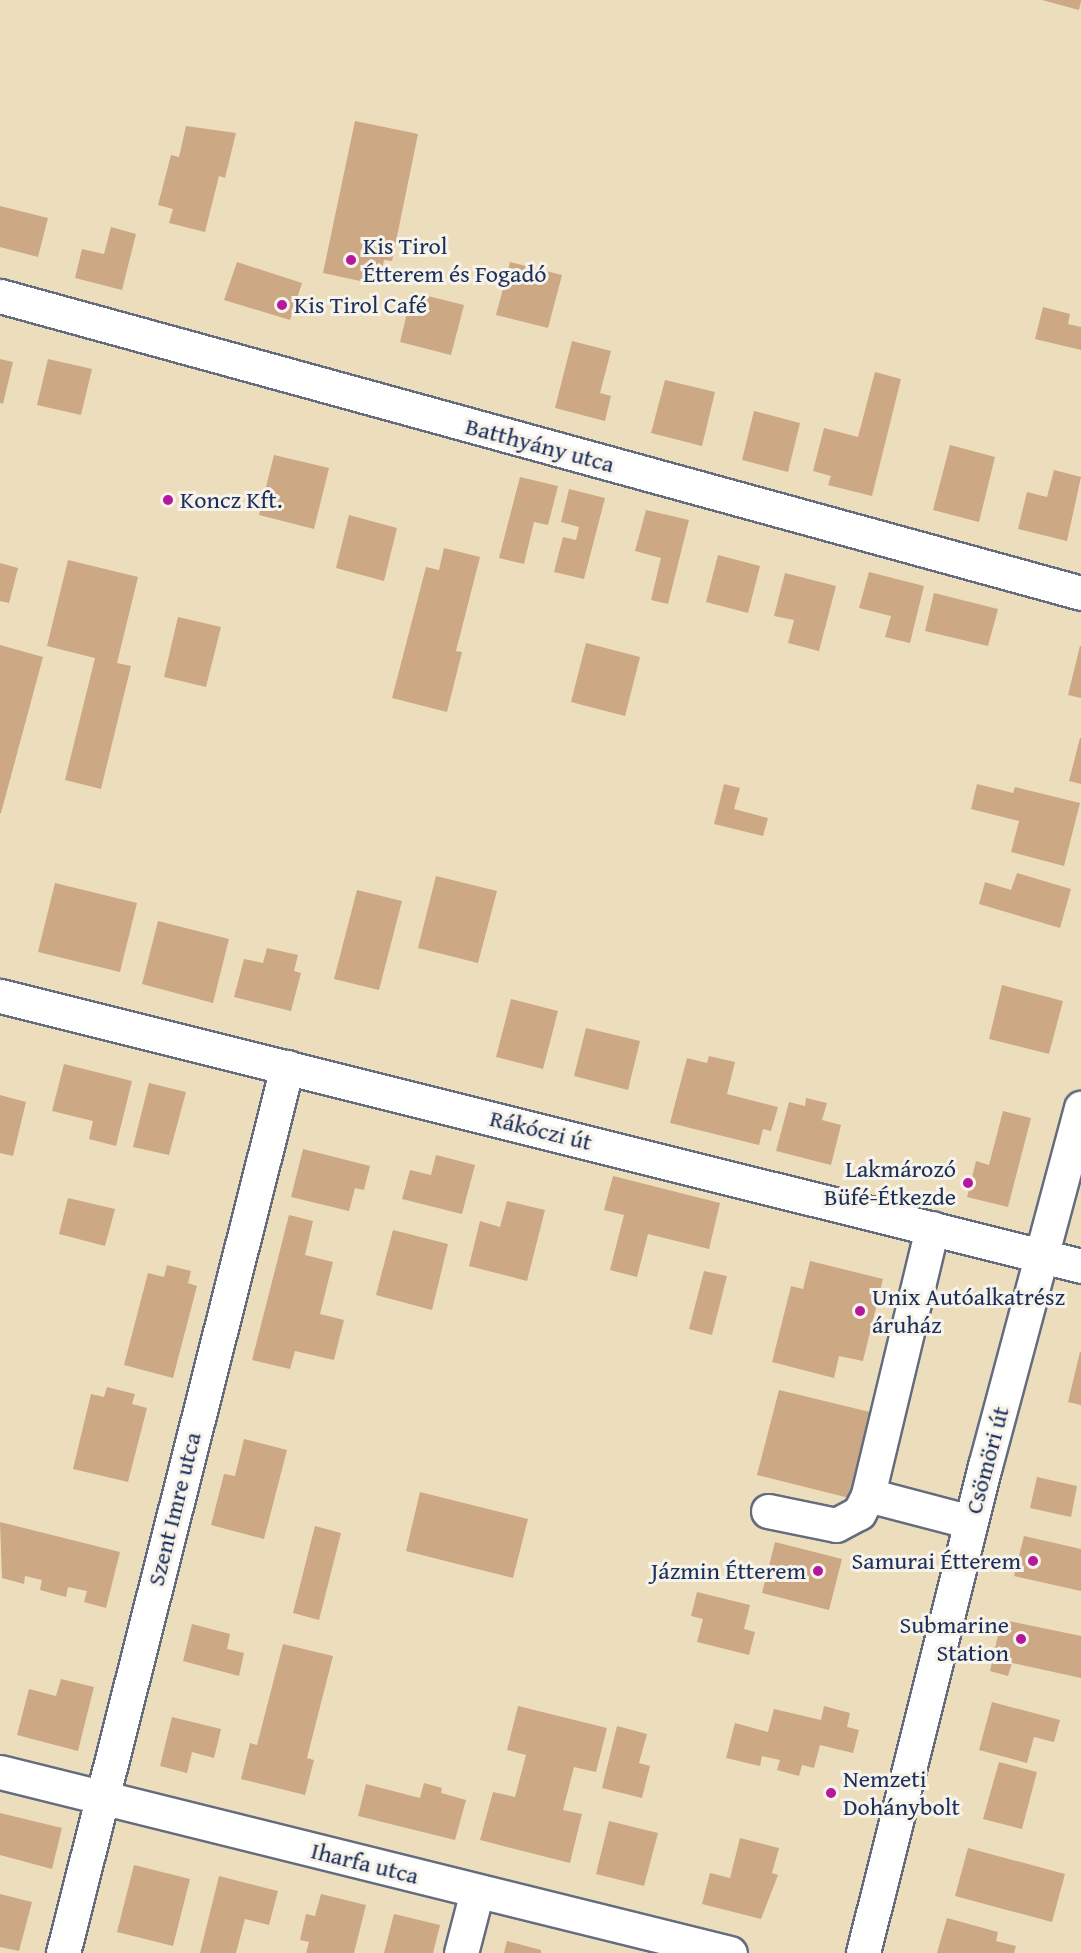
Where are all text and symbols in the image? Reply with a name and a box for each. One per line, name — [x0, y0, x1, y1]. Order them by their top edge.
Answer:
place label: Kis Tirol Étterem és Fogadó — [363, 232, 546, 288]
marker: Kis Tirol Étterem és Fogadó — [344, 253, 358, 267]
place label: Kis Tirol Café — [294, 291, 427, 319]
marker: Kis Tirol Café — [275, 298, 289, 312]
street label: Batthyány utca — [462, 411, 618, 479]
place label: Koncz Kft. — [180, 486, 283, 514]
marker: Koncz Kft. — [161, 493, 175, 507]
street label: Rákóczi út — [487, 1103, 595, 1157]
place label: Lakmározó Büfé-Étkezde — [824, 1155, 956, 1211]
marker: Lakmározó Büfé-Étkezde — [961, 1176, 975, 1190]
place label: Unix Autóalkatrész áruház — [872, 1283, 1065, 1339]
marker: Unix Autóalkatrész áruház — [853, 1304, 867, 1318]
street label: Csömöri út — [959, 1403, 1015, 1517]
street label: Szent Imre utca — [141, 1429, 207, 1589]
place label: Samurai Étterem — [852, 1547, 1021, 1575]
marker: Samurai Étterem — [1026, 1554, 1040, 1568]
place label: Jázmin Étterem — [651, 1557, 806, 1585]
marker: Jázmin Étterem — [811, 1564, 825, 1578]
place label: Submarine Station — [900, 1611, 1009, 1667]
marker: Submarine Station — [1014, 1632, 1028, 1646]
place label: Nemzeti Dohánybolt — [843, 1765, 960, 1821]
marker: Nemzeti Dohánybolt — [824, 1786, 838, 1800]
street label: Iharfa utca — [308, 1836, 422, 1890]

